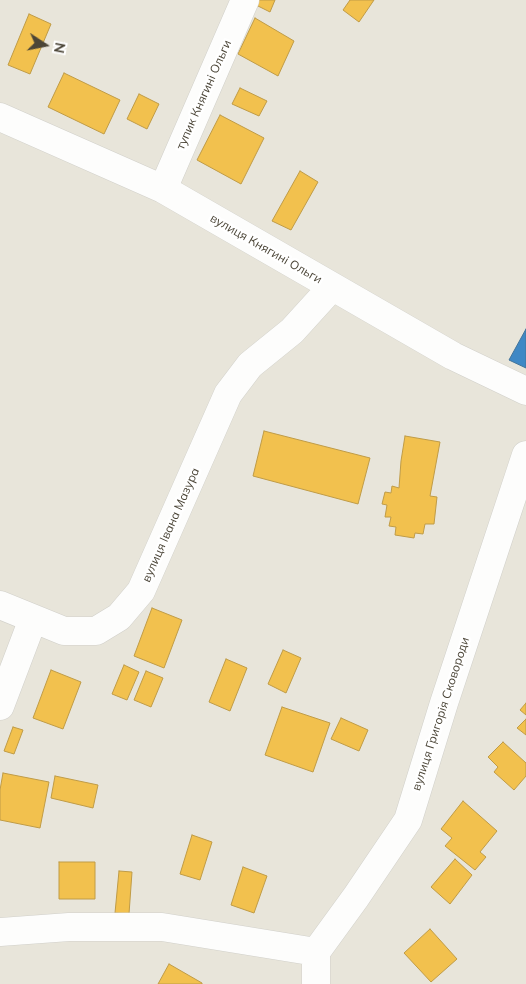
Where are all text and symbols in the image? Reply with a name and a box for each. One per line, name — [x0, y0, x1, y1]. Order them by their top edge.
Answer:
north arrow — [20, 20, 70, 70]
street label: тупик Княгині Ольги — [173, 38, 235, 152]
text: N — [50, 41, 70, 55]
street label: вулиця Княгині Ольги — [208, 211, 324, 287]
street label: вулиця Івана Мазура — [139, 466, 203, 584]
street label: вулиця Григорія Сковороди — [409, 635, 473, 793]

